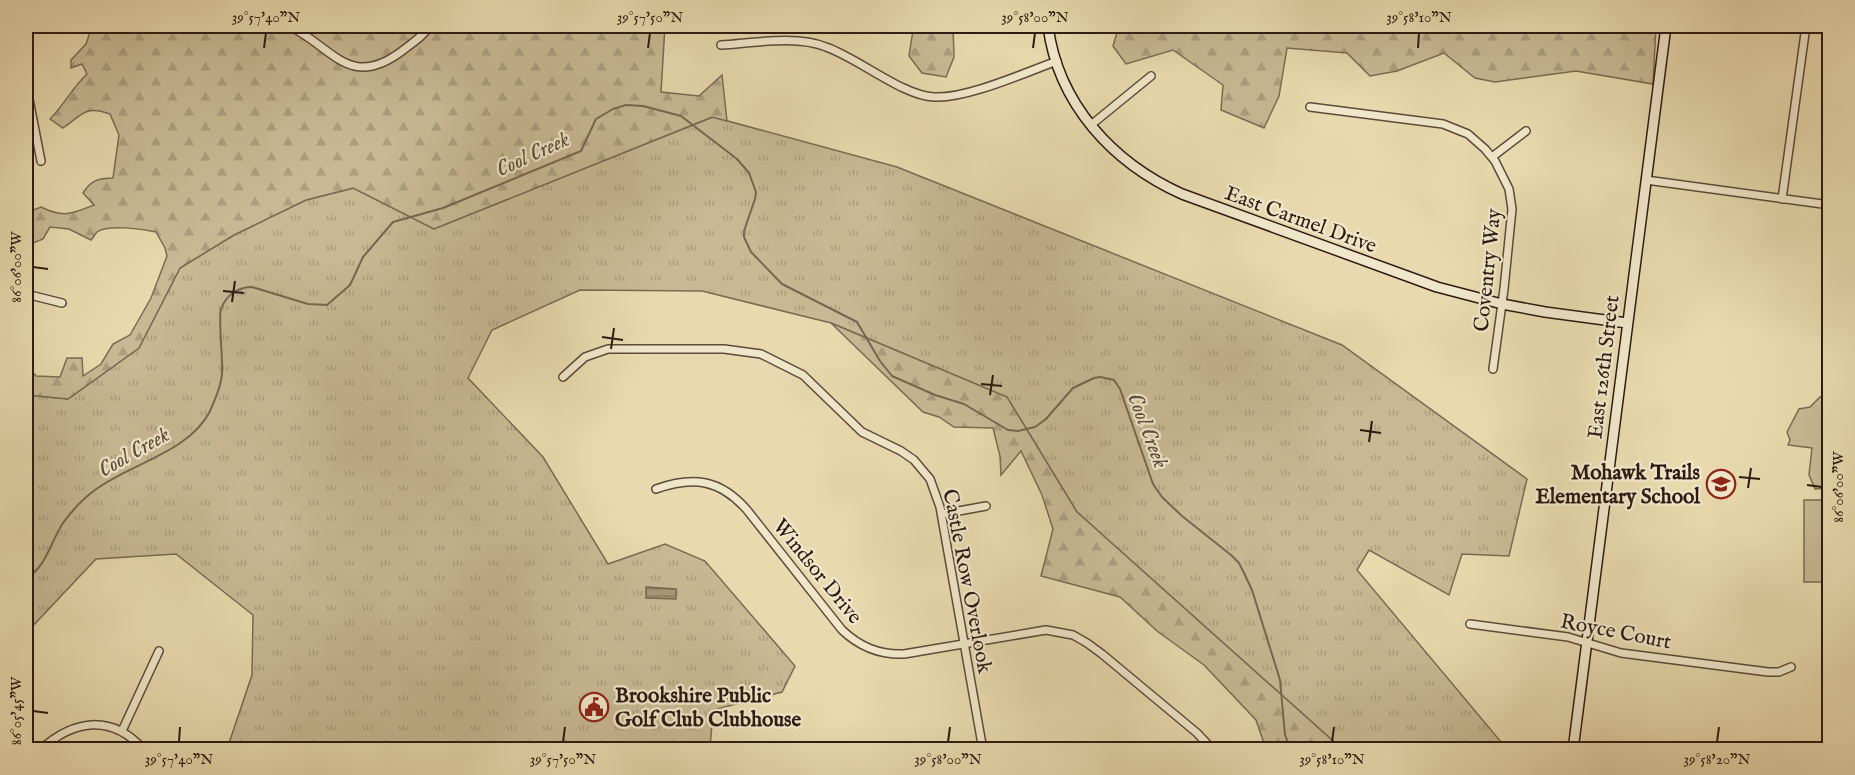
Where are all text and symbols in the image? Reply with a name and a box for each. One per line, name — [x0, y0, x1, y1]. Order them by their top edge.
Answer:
text: 39°57'40"N — [232, 8, 300, 27]
text: 39°57'50"N — [617, 8, 683, 27]
text: 39°58'00"N — [1001, 8, 1069, 27]
text: 39°58'10"N — [1386, 8, 1452, 27]
water label: Cool Creek — [491, 126, 574, 184]
street label: East Carmel Drive — [1221, 180, 1380, 261]
street label: Coventry Way — [1469, 206, 1508, 333]
text: 86°06'00"W — [7, 231, 26, 303]
street label: East 126th Street — [1582, 294, 1627, 441]
water label: Cool Creek — [1120, 389, 1174, 472]
water label: Cool Creek — [93, 421, 175, 484]
text: 86°06'00"W — [1829, 451, 1848, 523]
place label: Mohawk Trails Elementary School — [1535, 460, 1701, 511]
school or university icon: Mohawk Trails Elementary School — [1705, 468, 1737, 500]
street label: Castle Row Overlook — [935, 487, 998, 677]
street label: Windsor Drive — [766, 514, 868, 630]
street label: Royce Court — [1558, 608, 1673, 656]
text: 86°05'45"W — [7, 676, 26, 745]
place label: Brookshire Public Golf Club Clubhouse — [615, 683, 802, 734]
public building icon: Brookshire Public Golf Club Clubhouse — [578, 691, 610, 723]
text: 39°57'40"N — [145, 750, 213, 769]
text: 39°57'50"N — [530, 750, 596, 769]
text: 39°58'00"N — [914, 750, 982, 769]
text: 39°58'10"N — [1299, 750, 1365, 769]
text: 39°58'20"N — [1683, 750, 1751, 769]

